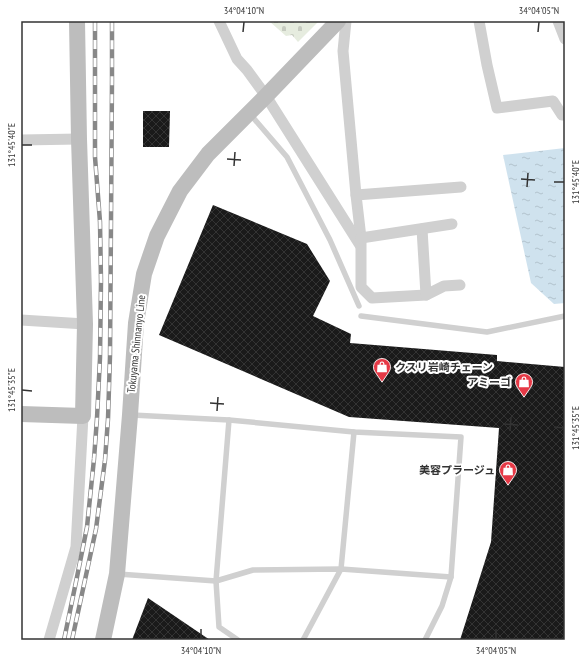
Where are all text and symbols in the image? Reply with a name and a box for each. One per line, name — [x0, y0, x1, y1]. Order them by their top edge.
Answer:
text: 34°04'10"N — [224, 4, 264, 17]
text: 34°04'05"N — [519, 4, 559, 17]
text: 131°45'40"E — [5, 123, 18, 167]
text: 131°45'40"E — [569, 160, 582, 204]
street label: Tokuyama Shinnanyo Line — [124, 294, 148, 394]
shop icon: クスリ岩崎チェーン — [372, 357, 392, 382]
place label: クスリ岩崎チェーン — [395, 360, 493, 374]
text: 131°45'35"E — [5, 368, 18, 412]
shop icon: アミーゴ — [514, 372, 534, 397]
place label: アミーゴ — [467, 375, 511, 389]
text: 131°45'35"E — [569, 406, 582, 450]
shop icon: 美容プラージュ — [498, 460, 518, 485]
place label: 美容プラージュ — [419, 463, 495, 477]
text: 34°04'10"N — [181, 644, 221, 657]
text: 34°04'05"N — [476, 644, 516, 657]

